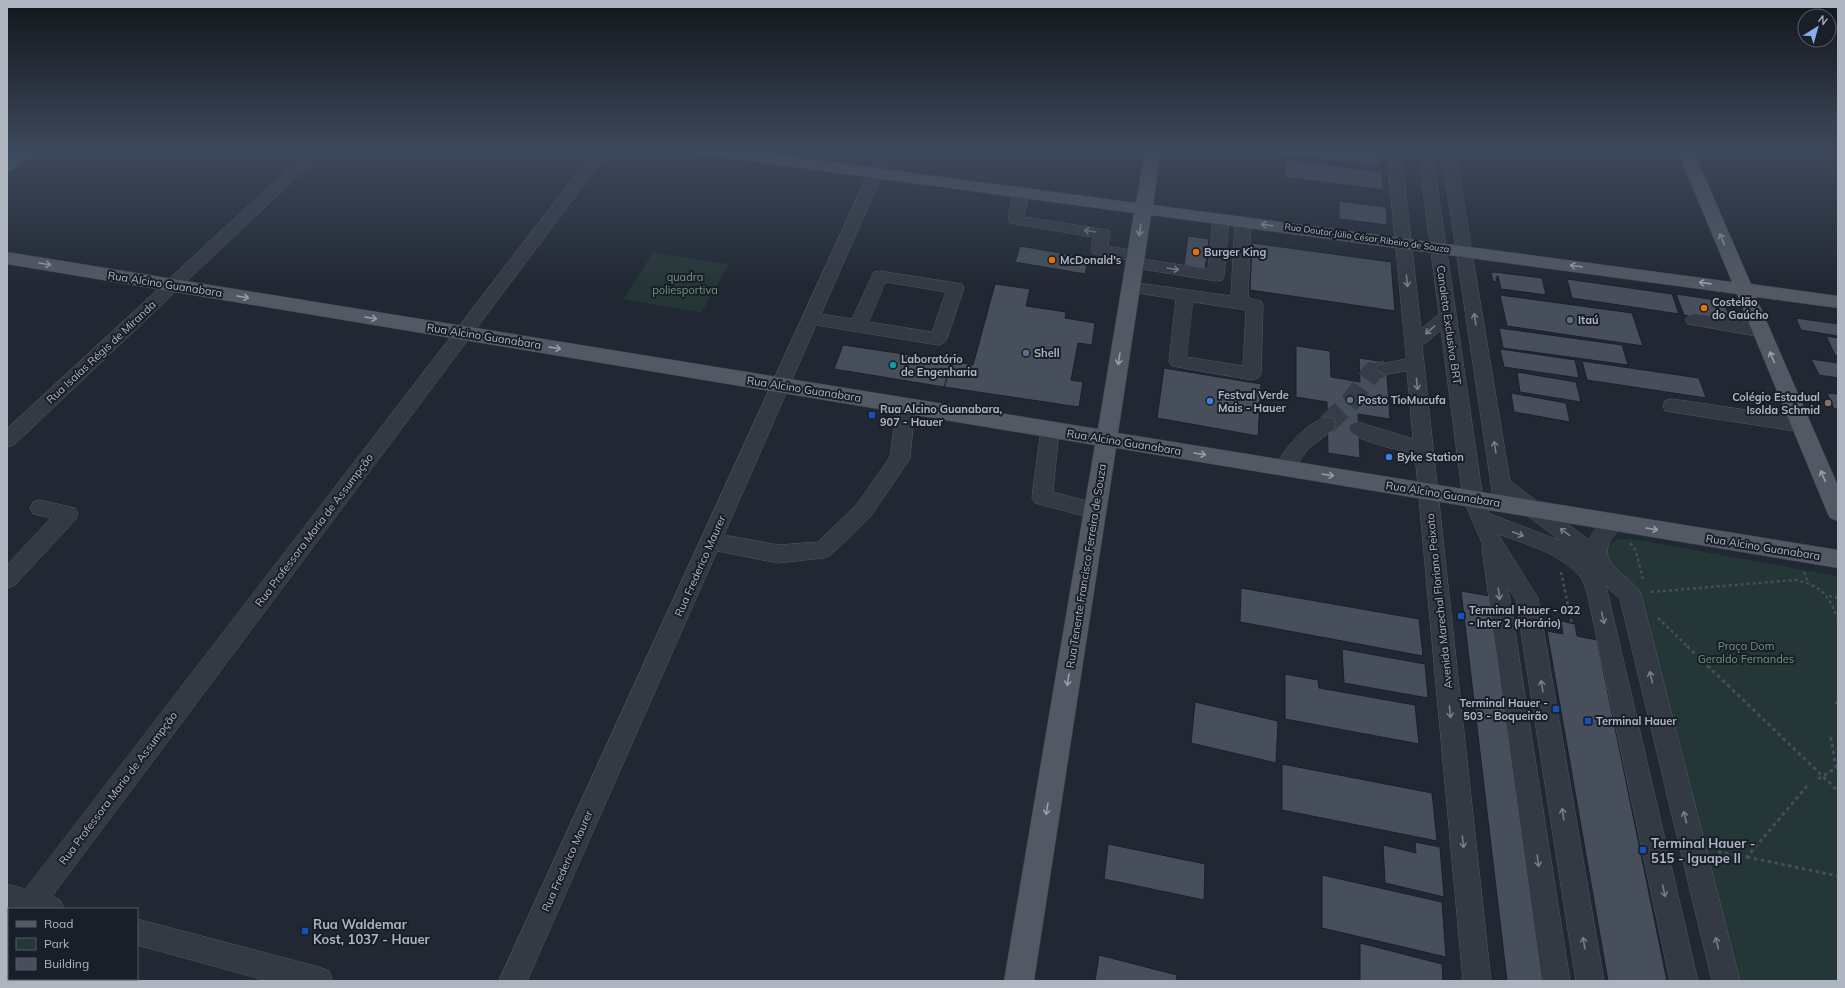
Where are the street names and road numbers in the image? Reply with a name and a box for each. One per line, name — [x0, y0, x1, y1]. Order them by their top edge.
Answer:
street label: Rua Doutor Júlio César Ribeiro de Souza — [1284, 220, 1450, 255]
street label: Canaleta Exclusiva BRT — [1434, 264, 1464, 386]
street label: Rua Alcino Guanabara — [107, 268, 223, 300]
street label: Rua Isaías Régis de Miranda — [43, 298, 159, 406]
street label: Rua Alcino Guanabara — [426, 320, 542, 352]
street label: Rua Alcino Guanabara — [746, 373, 862, 405]
street label: Rua Alcino Guanabara — [1066, 426, 1182, 458]
street label: Rua Professora Maria de Assumpção — [252, 451, 376, 609]
street label: Rua Tenente Francisco Ferreira de Souza — [1063, 463, 1109, 669]
street label: Rua Alcino Guanabara — [1385, 478, 1501, 510]
street label: Rua Frederico Maurer — [671, 513, 729, 619]
street label: Avenida Marechal Floriano Peixoto — [1423, 513, 1455, 689]
street label: Rua Alcino Guanabara — [1705, 531, 1821, 563]
street label: Rua Professora Maria de Assumpção — [56, 709, 180, 867]
street label: Rua Frederico Maurer — [538, 808, 596, 914]

